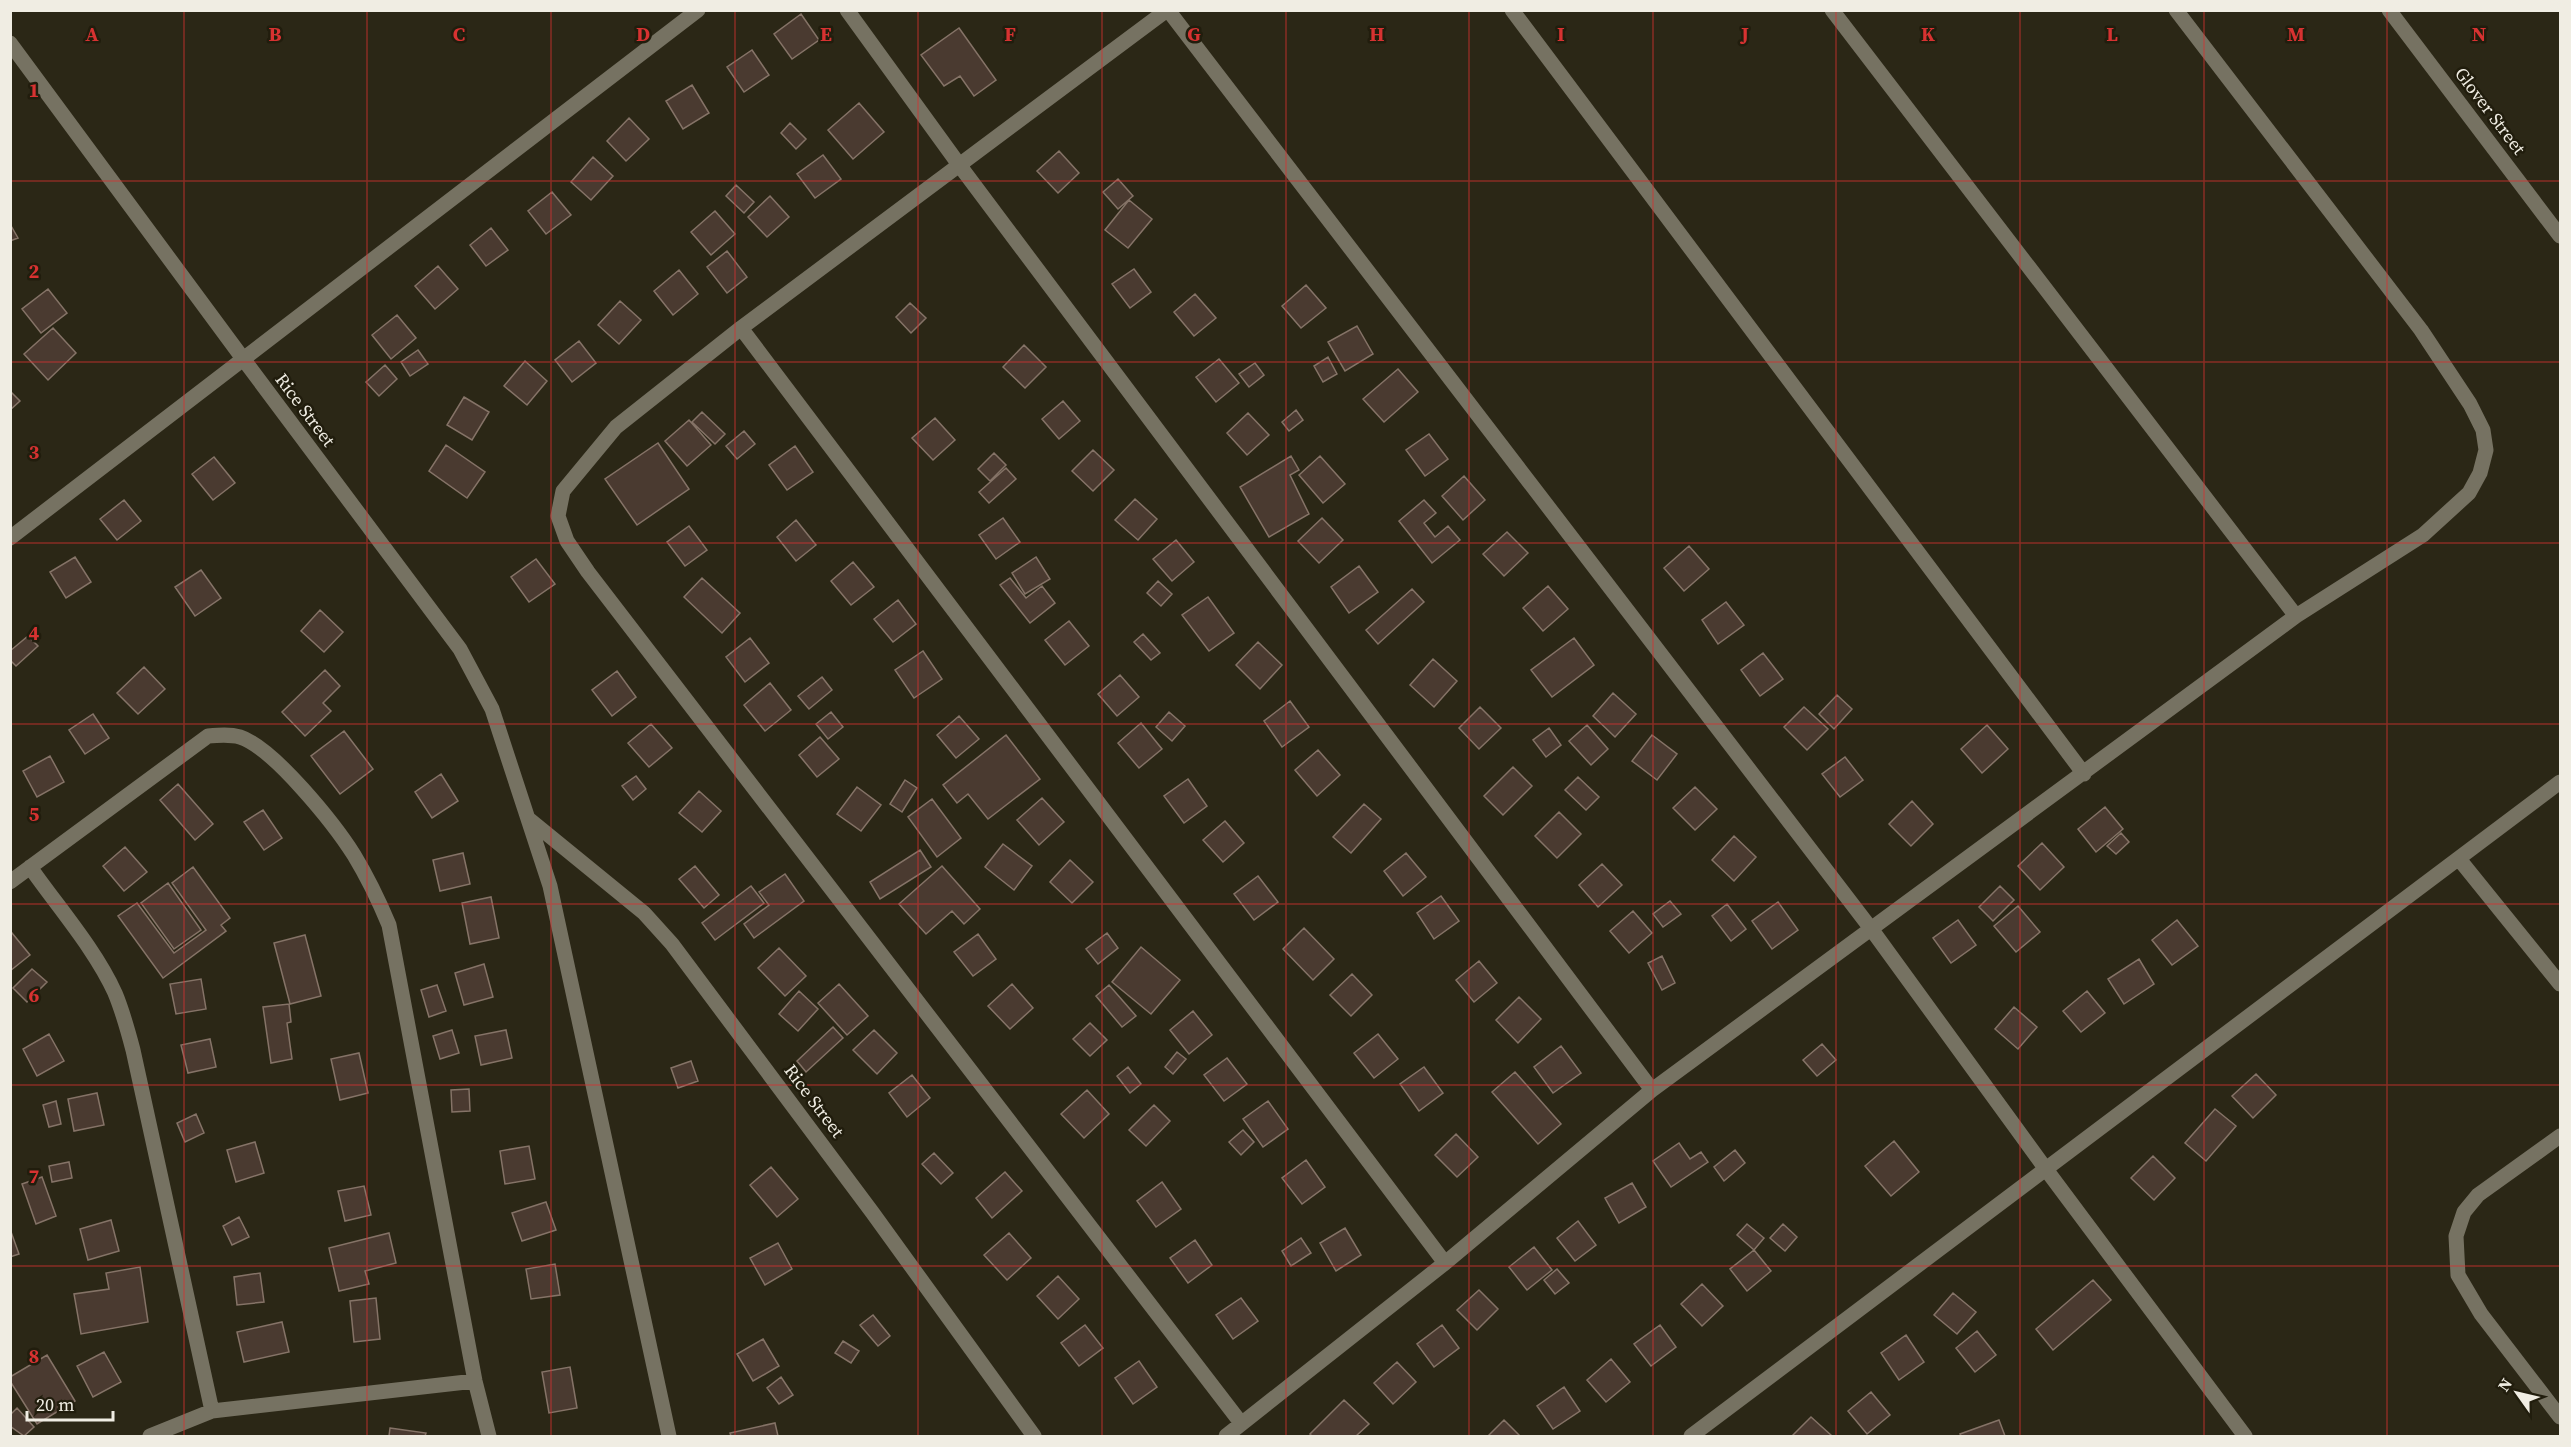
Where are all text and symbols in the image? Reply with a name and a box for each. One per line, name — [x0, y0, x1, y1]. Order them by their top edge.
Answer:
text: A — [85, 20, 99, 48]
text: B — [268, 20, 282, 48]
text: C — [453, 20, 465, 48]
text: D — [636, 20, 650, 48]
text: E — [820, 20, 832, 48]
text: F — [1004, 20, 1016, 48]
text: G — [1187, 20, 1201, 48]
text: H — [1369, 20, 1385, 48]
text: I — [1557, 20, 1565, 48]
text: J — [1739, 20, 1749, 48]
text: K — [1921, 20, 1935, 48]
text: L — [2106, 20, 2118, 48]
text: M — [2287, 20, 2305, 48]
text: N — [2472, 20, 2486, 48]
street label: Glover Street — [2449, 62, 2532, 160]
text: 1 — [29, 76, 39, 104]
text: 2 — [29, 257, 40, 285]
street label: Rice Street — [270, 368, 341, 452]
text: 3 — [29, 438, 40, 466]
text: 4 — [29, 619, 40, 647]
text: 5 — [29, 800, 40, 828]
text: 6 — [29, 981, 40, 1009]
street label: Rice Street — [779, 1059, 850, 1143]
text: 7 — [29, 1162, 40, 1190]
text: 8 — [29, 1342, 39, 1370]
north arrow — [2487, 1363, 2547, 1423]
text: N — [2492, 1373, 2517, 1396]
scale bar — [27, 1384, 112, 1422]
text: 20 m — [36, 1392, 74, 1417]

